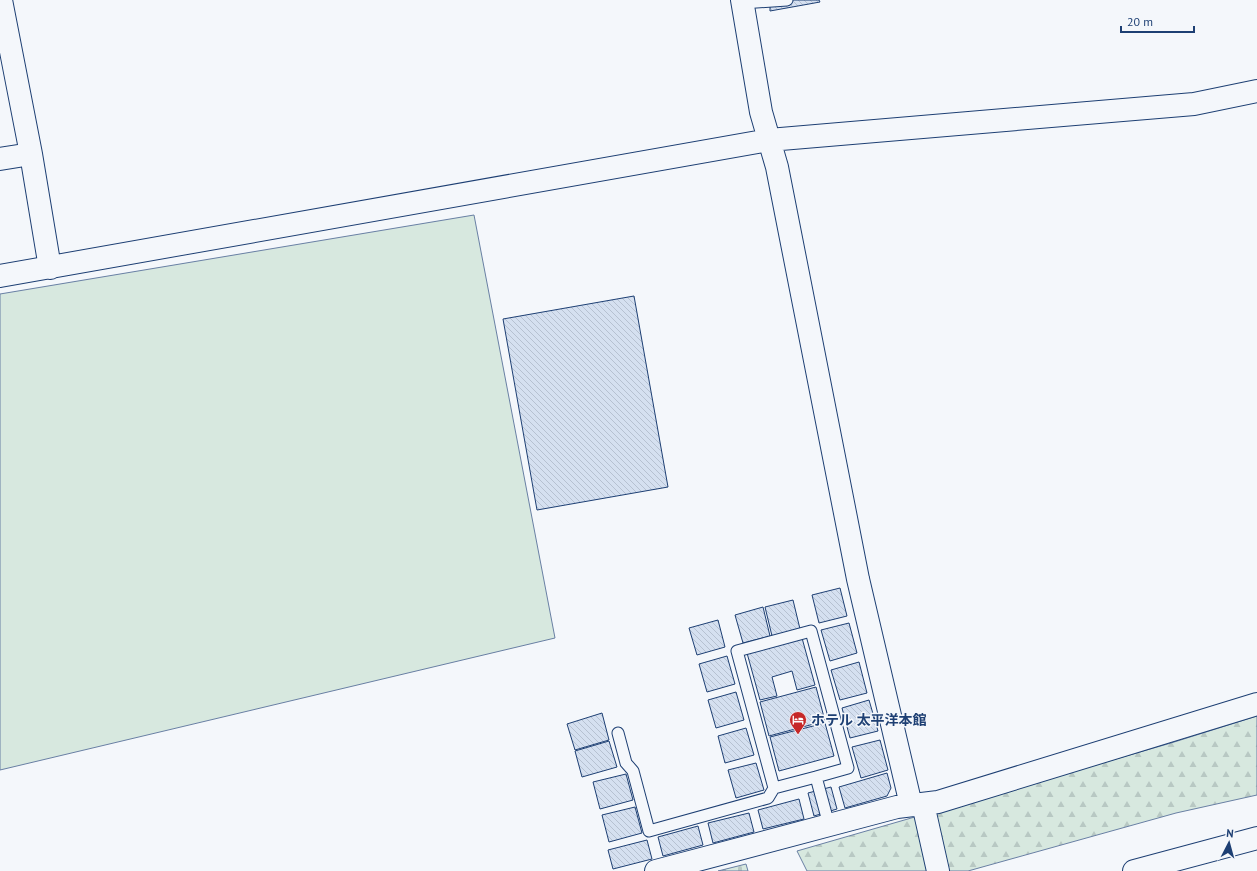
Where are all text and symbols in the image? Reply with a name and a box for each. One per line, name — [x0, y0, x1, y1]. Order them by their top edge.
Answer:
scale bar — [1121, 8, 1194, 34]
text: 20 m — [1127, 14, 1153, 29]
hotel icon: ホテル 太平洋本館 — [788, 710, 808, 735]
place label: ホテル 太平洋本館 — [811, 711, 927, 729]
north arrow — [1209, 823, 1249, 863]
text: N — [1226, 826, 1234, 840]

